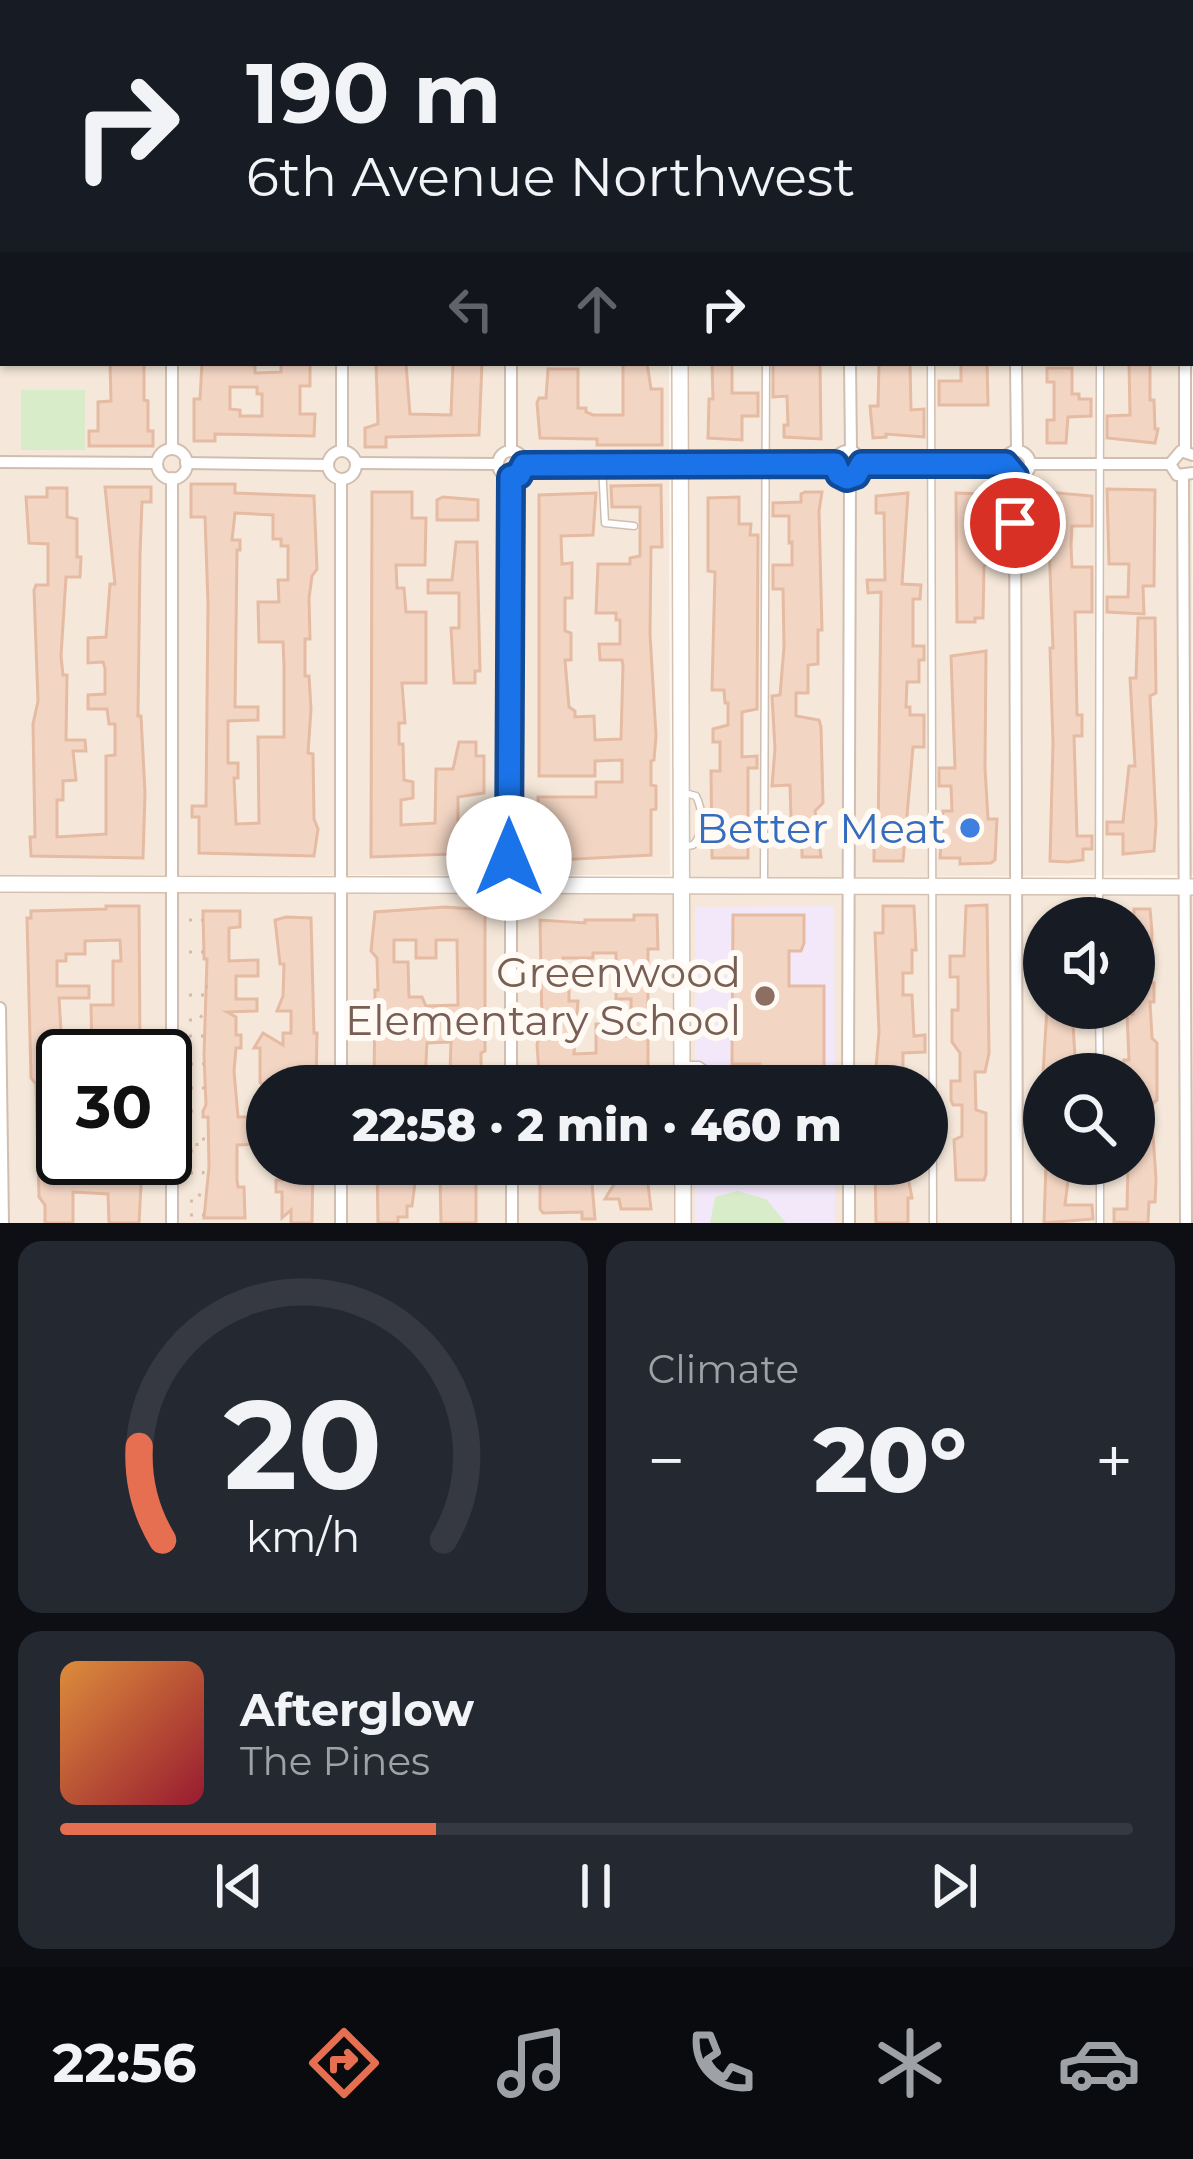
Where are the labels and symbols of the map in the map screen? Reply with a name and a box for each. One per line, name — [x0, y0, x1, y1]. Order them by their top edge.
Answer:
pin — [964, 472, 1066, 574]
position arrow — [446, 795, 572, 921]
place label: Better Meat — [696, 802, 946, 854]
marker: Better Meat — [957, 815, 983, 841]
place label: Greenwood Elementary School — [345, 946, 741, 1046]
marker: Greenwood Elementary School — [752, 983, 778, 1009]
speed limit sign: 30 — [36, 1029, 192, 1185]

